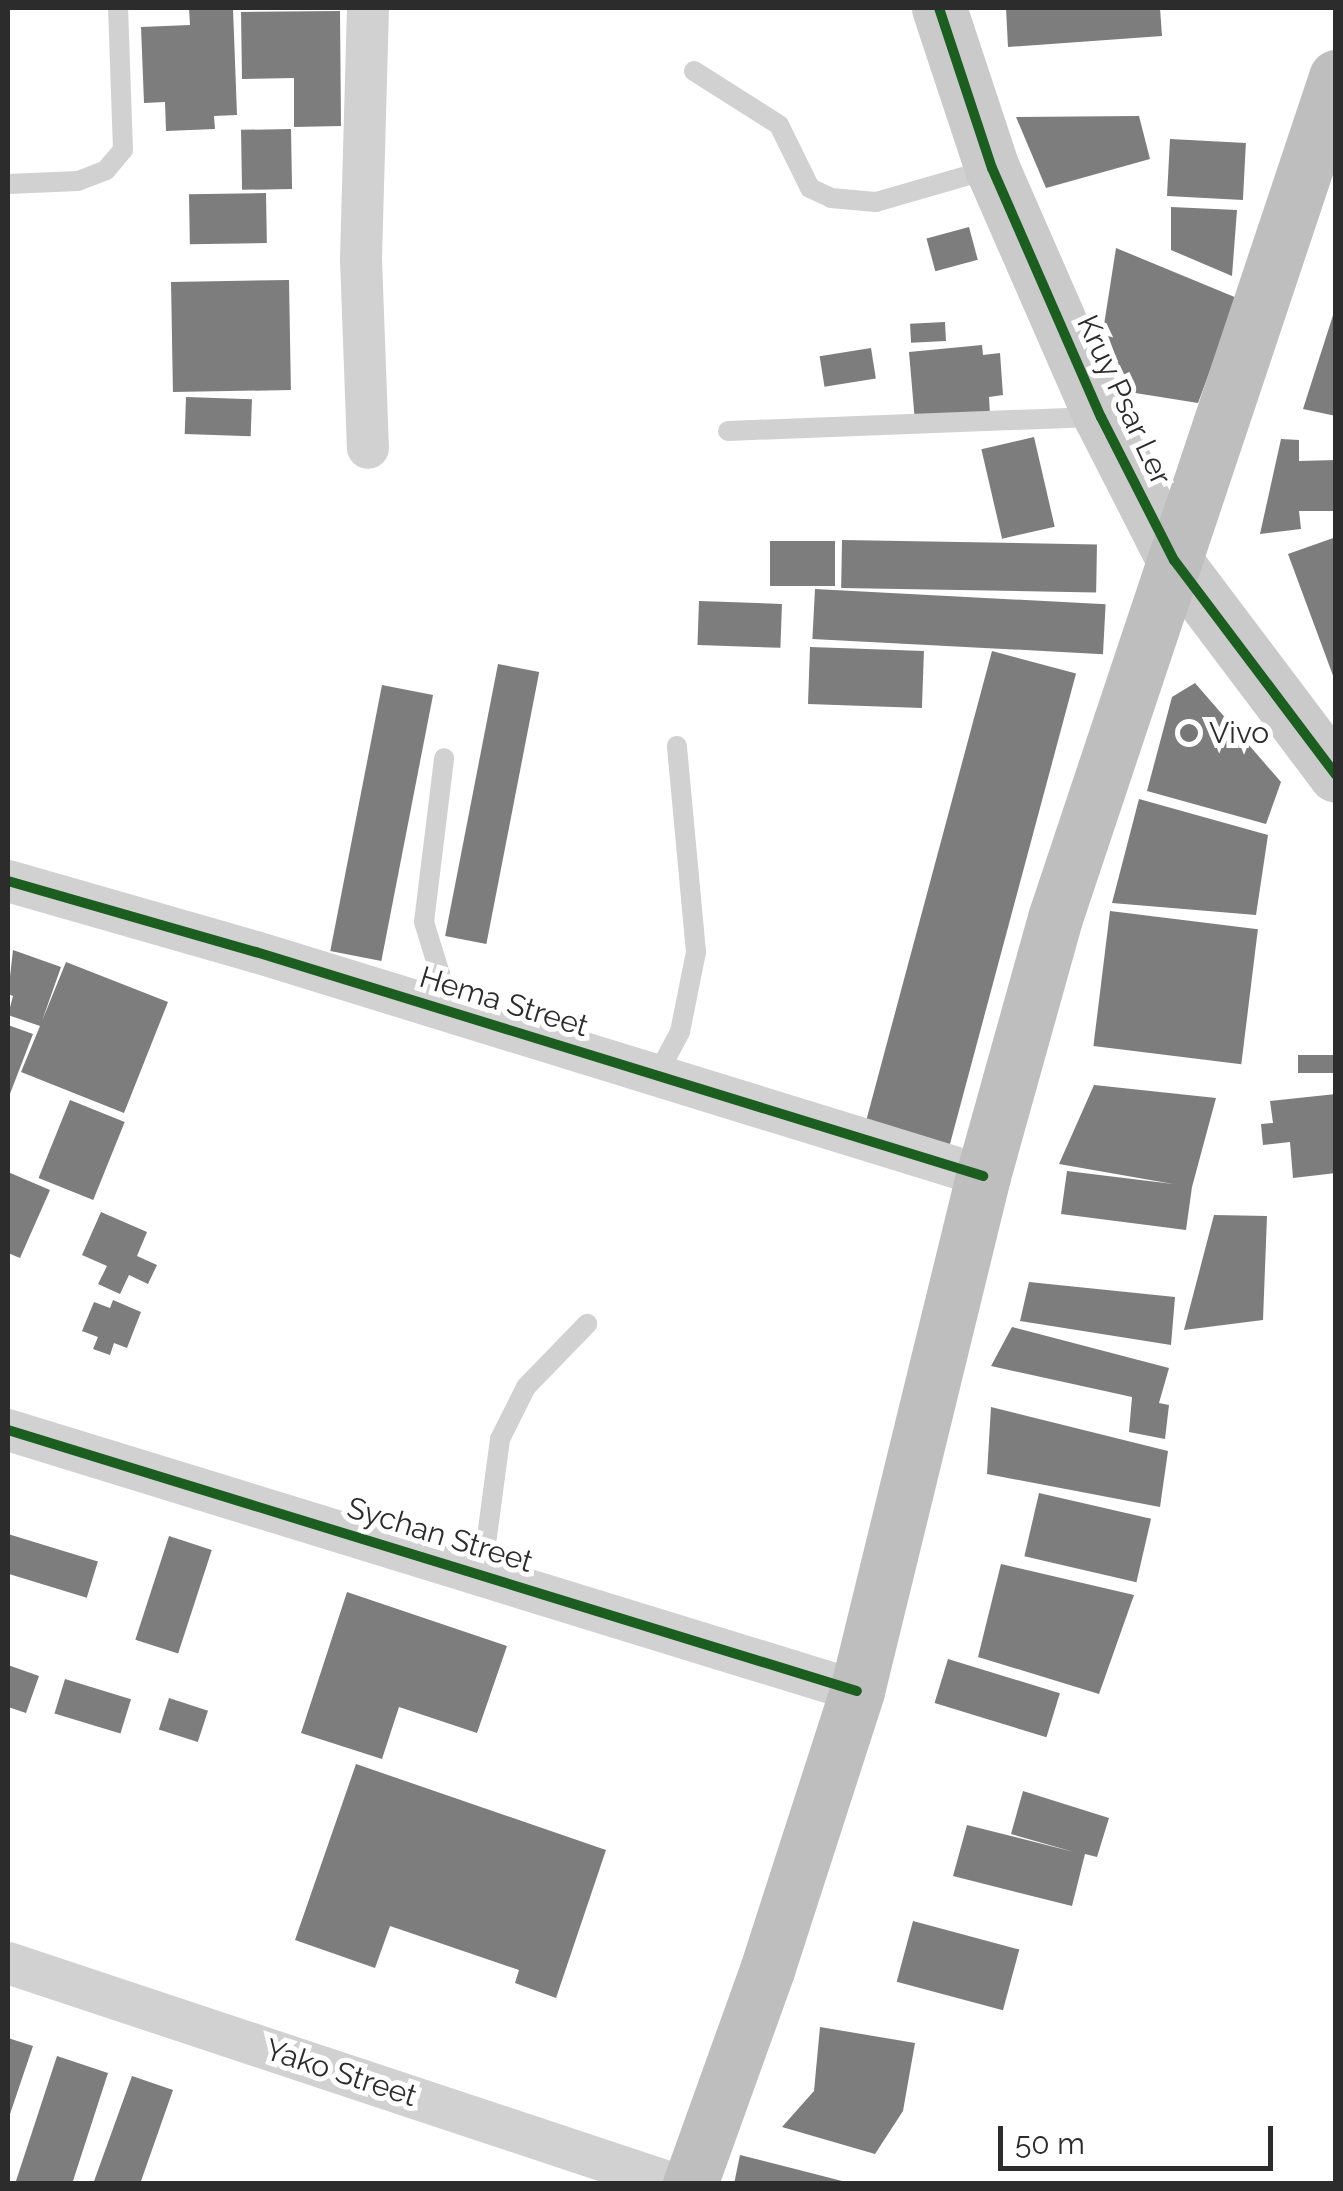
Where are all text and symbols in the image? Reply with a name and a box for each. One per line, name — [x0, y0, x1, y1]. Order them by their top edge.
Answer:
street label: Kruy Psar Ler — [1069, 309, 1179, 491]
place label: Vivo — [1209, 715, 1269, 751]
marker: Vivo — [1178, 722, 1200, 744]
street label: Hema Street — [415, 959, 593, 1045]
street label: Sychan Street — [343, 1490, 537, 1580]
street label: Yako Street — [261, 2032, 421, 2114]
scale bar — [1003, 2106, 1278, 2168]
text: 50 m — [1015, 2126, 1085, 2161]

